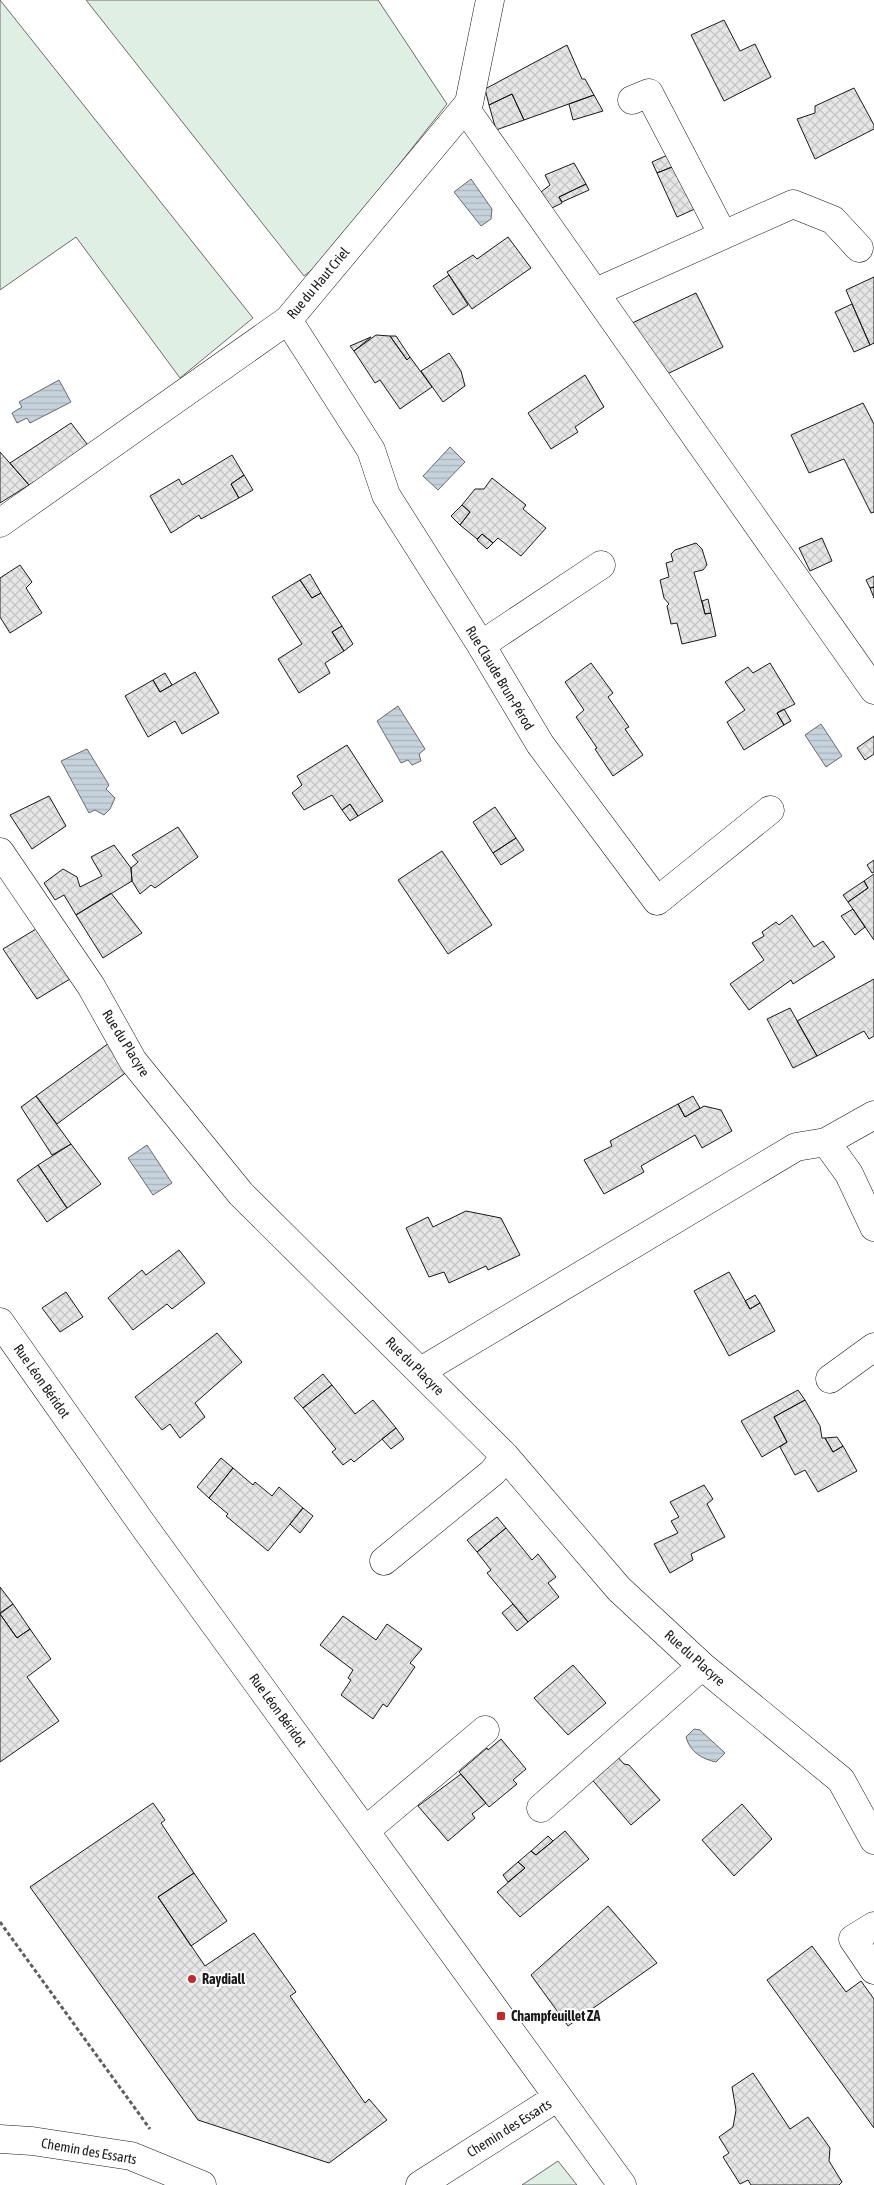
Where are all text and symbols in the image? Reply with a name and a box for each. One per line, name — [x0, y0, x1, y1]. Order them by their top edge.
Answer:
street label: Rue du Haut Criel — [283, 244, 353, 322]
street label: Rue Claude Brun-Pérod — [463, 623, 537, 733]
street label: Rue du Placyre — [99, 1007, 153, 1079]
street label: Rue du Placyre — [383, 1334, 447, 1398]
street label: Rue Léon Béridot — [11, 1341, 73, 1421]
street label: Rue du Placyre — [661, 1627, 729, 1689]
street label: Rue Léon Béridot — [246, 1670, 310, 1750]
place label: Raydiall — [202, 1971, 245, 1987]
marker: Raydiall — [186, 1973, 198, 1985]
place label: Champfeuillet ZA — [511, 2008, 600, 2024]
marker: Champfeuillet ZA — [495, 2010, 507, 2022]
street label: Chemin des Essarts — [464, 2096, 554, 2160]
street label: Chemin des Essarts — [40, 2135, 138, 2167]

